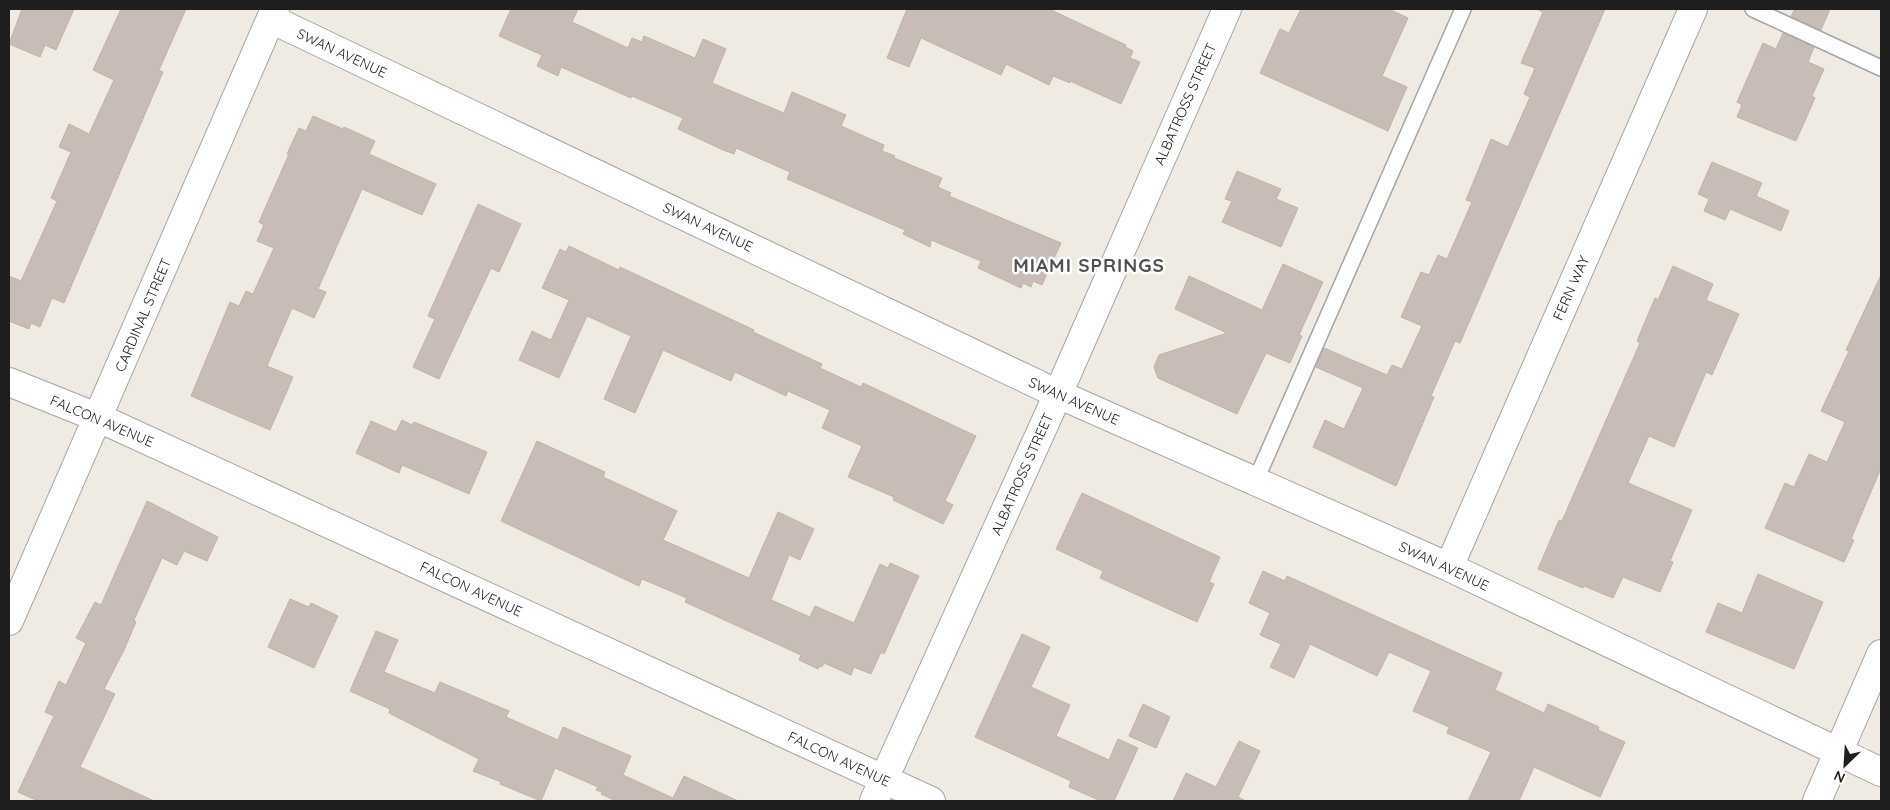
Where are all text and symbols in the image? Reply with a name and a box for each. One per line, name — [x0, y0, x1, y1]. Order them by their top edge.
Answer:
street label: SWAN AVENUE — [294, 24, 390, 82]
street label: ALBATROSS STREET — [1150, 40, 1220, 168]
street label: SWAN AVENUE — [660, 198, 756, 256]
district label: MIAMI SPRINGS — [1013, 253, 1165, 277]
street label: FERN WAY — [1549, 253, 1593, 323]
street label: CARDINAL STREET — [111, 255, 175, 375]
street label: SWAN AVENUE — [1026, 373, 1122, 429]
street label: FALCON AVENUE — [47, 391, 157, 451]
street label: ALBATROSS STREET — [987, 410, 1057, 538]
street label: SWAN AVENUE — [1396, 537, 1492, 595]
street label: FALCON AVENUE — [417, 557, 525, 621]
street label: FALCON AVENUE — [785, 727, 893, 791]
north arrow — [1820, 740, 1870, 790]
text: N — [1831, 766, 1848, 787]

